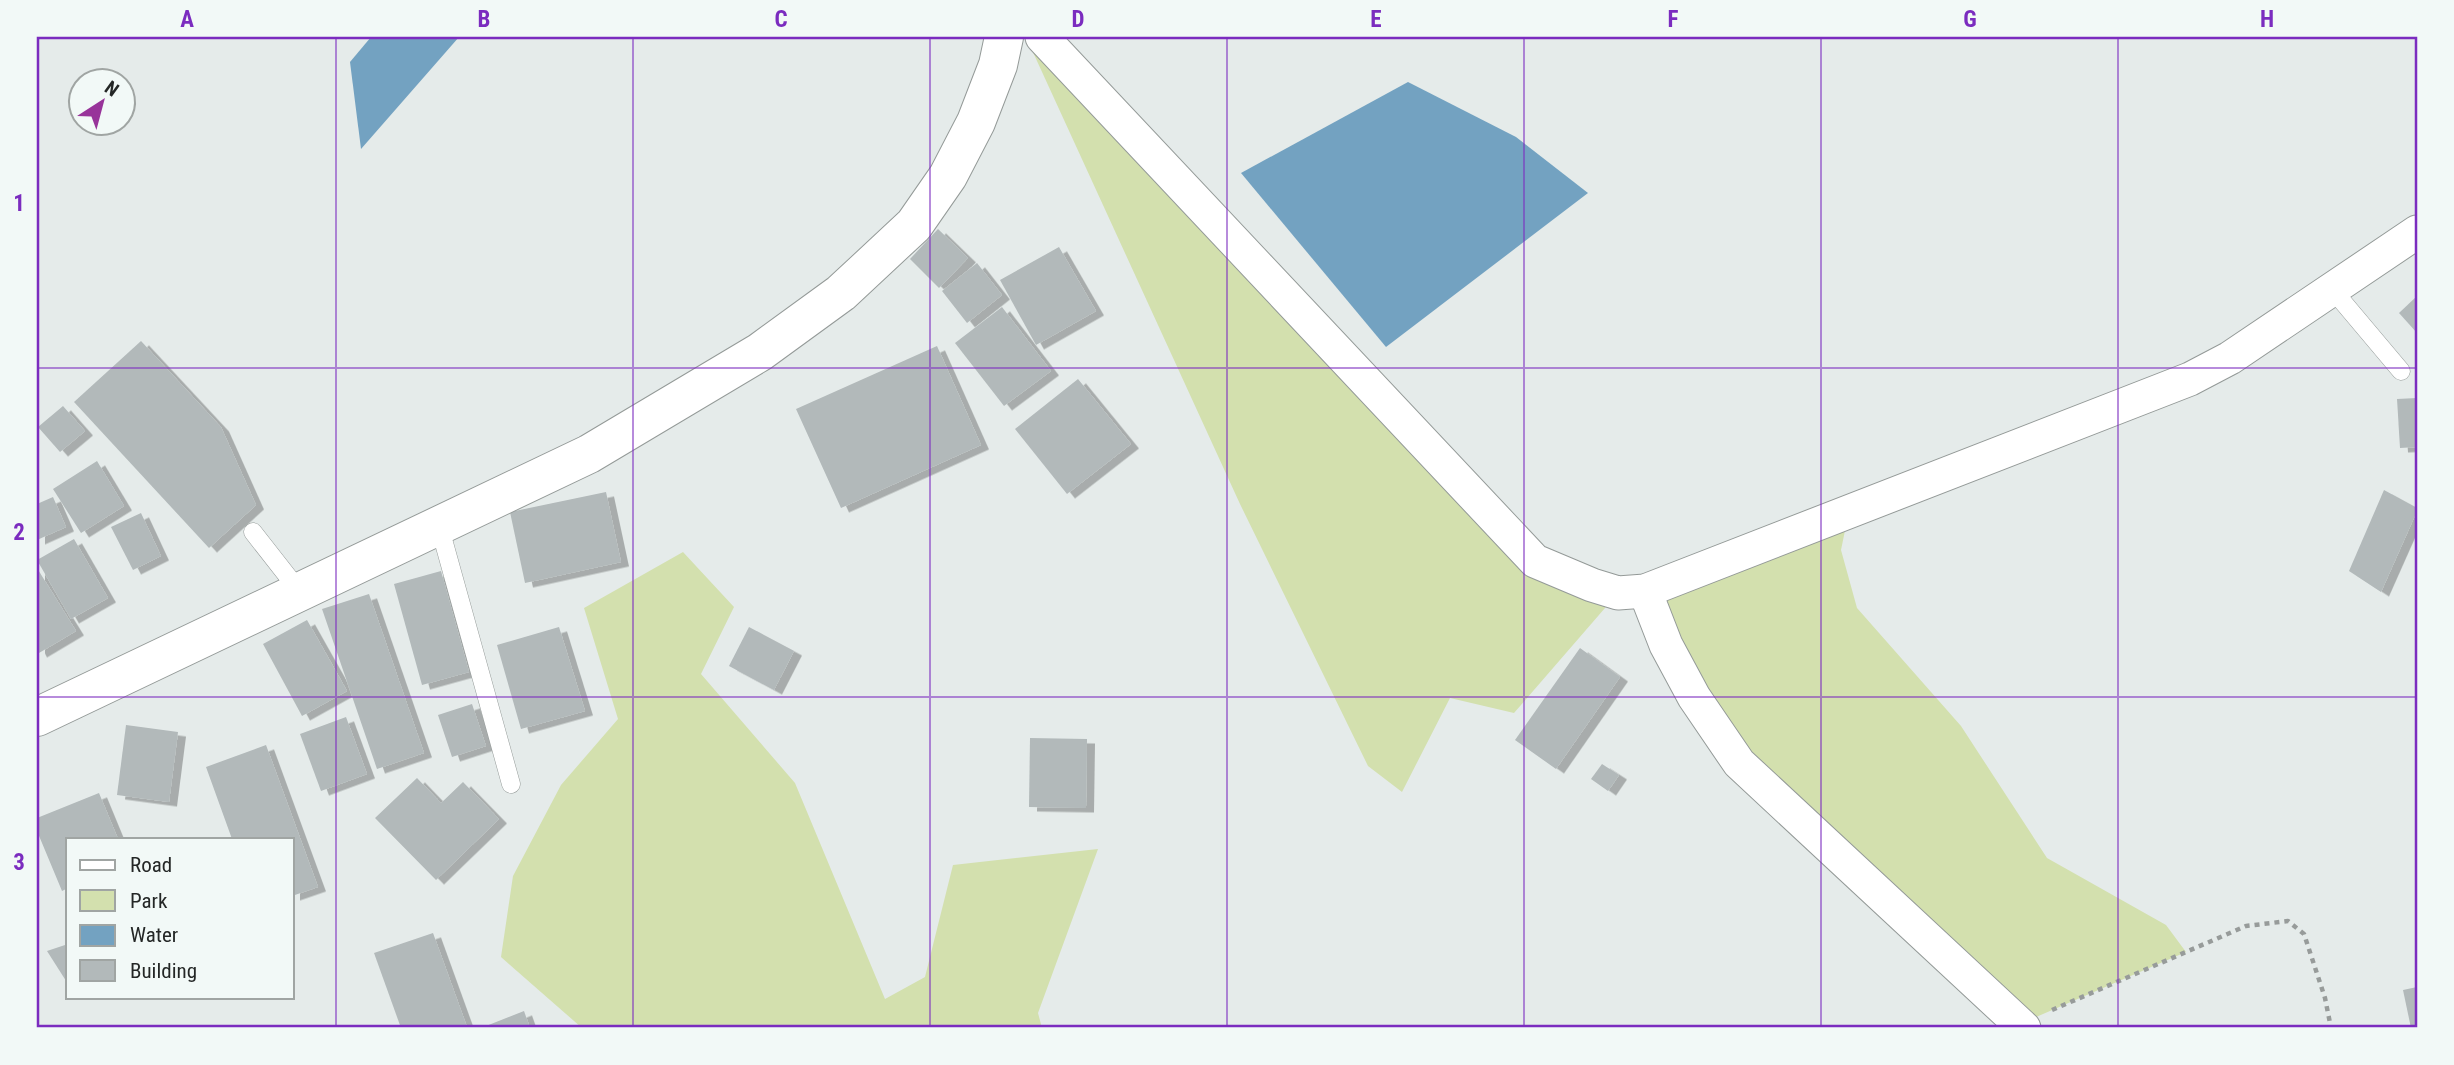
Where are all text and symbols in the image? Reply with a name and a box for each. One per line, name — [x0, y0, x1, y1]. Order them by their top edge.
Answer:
text: A — [180, 6, 194, 33]
text: B — [478, 6, 490, 33]
text: C — [774, 6, 788, 33]
text: D — [1072, 6, 1085, 33]
text: E — [1370, 6, 1382, 33]
text: F — [1668, 6, 1679, 33]
text: G — [1963, 6, 1977, 33]
text: H — [2260, 6, 2274, 33]
north arrow — [66, 66, 136, 136]
text: N — [100, 76, 123, 101]
text: 1 — [13, 190, 25, 217]
text: 2 — [13, 519, 25, 546]
legend — [66, 838, 294, 998]
text: 3 — [13, 849, 25, 876]
text: Road — [130, 853, 172, 877]
text: Park — [130, 889, 168, 913]
text: Water — [130, 923, 178, 947]
text: Building — [130, 959, 197, 983]

